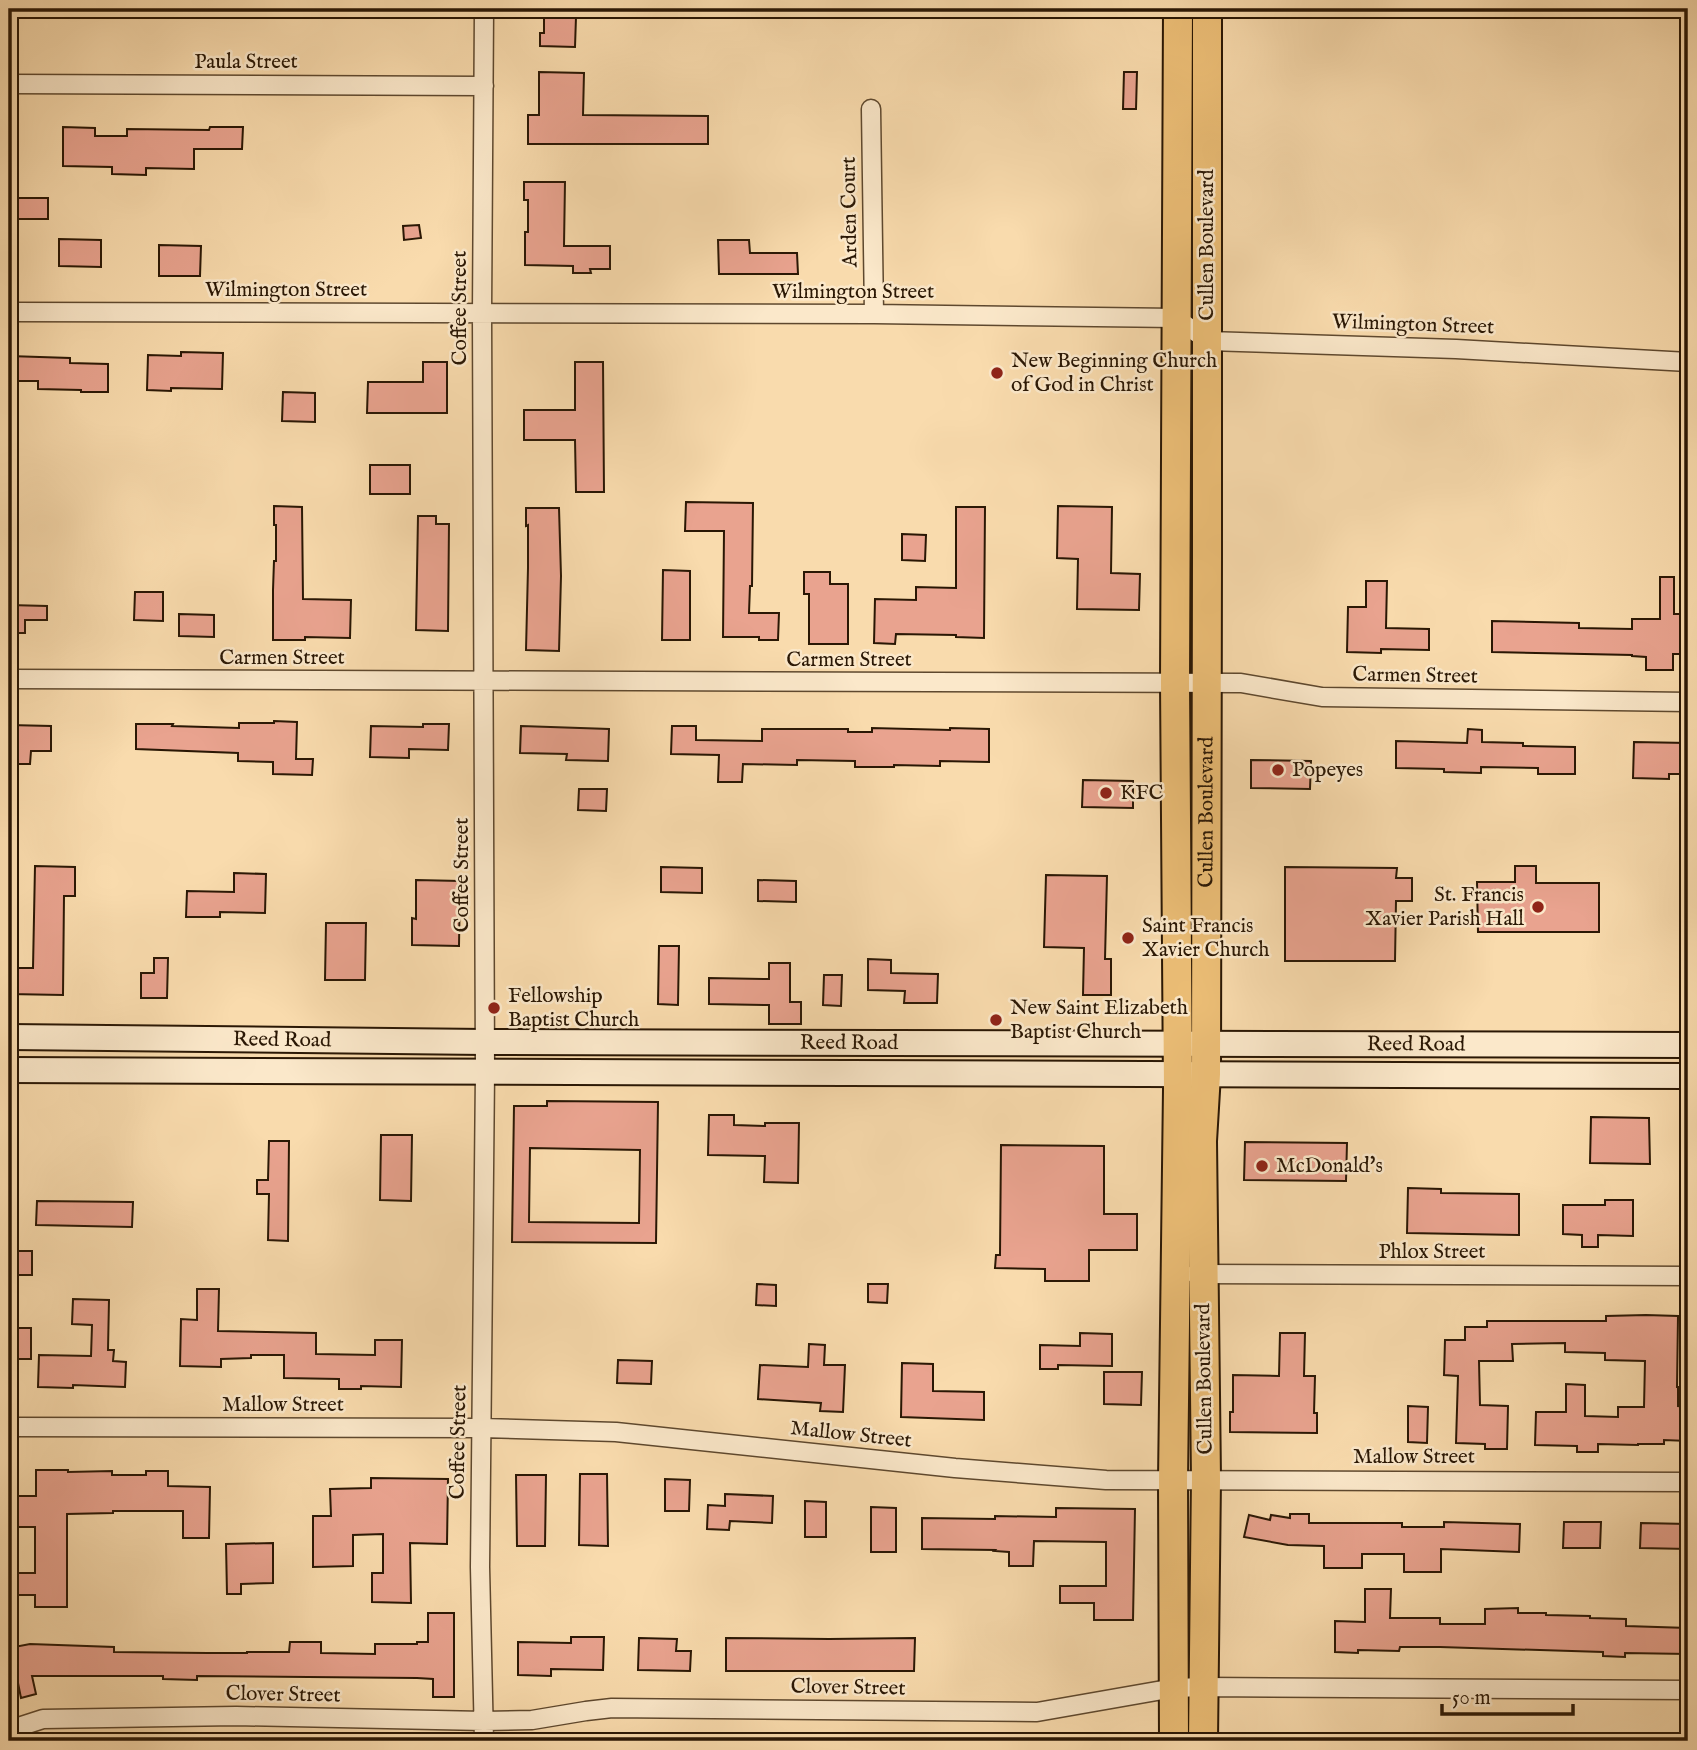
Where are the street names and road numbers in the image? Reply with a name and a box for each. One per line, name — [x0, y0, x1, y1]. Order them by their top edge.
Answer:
street label: Paula Street — [194, 49, 298, 76]
street label: Arden Court — [836, 156, 864, 269]
street label: Cullen Boulevard — [1194, 169, 1221, 321]
street label: Coffee Street — [447, 251, 474, 365]
street label: Wilmington Street — [205, 277, 367, 304]
street label: Wilmington Street — [772, 279, 934, 306]
street label: Wilmington Street — [1331, 309, 1495, 341]
street label: Carmen Street — [219, 645, 345, 672]
street label: Carmen Street — [786, 647, 912, 674]
street label: Carmen Street — [1352, 661, 1478, 691]
street label: Cullen Boulevard — [1193, 736, 1220, 888]
street label: Coffee Street — [449, 818, 476, 932]
street label: Reed Road — [233, 1026, 332, 1054]
street label: Reed Road — [800, 1029, 899, 1057]
street label: Reed Road — [1367, 1031, 1466, 1058]
street label: Phlox Street — [1378, 1239, 1486, 1266]
street label: Cullen Boulevard — [1190, 1302, 1220, 1455]
street label: Coffee Street — [444, 1384, 474, 1500]
street label: Mallow Street — [222, 1392, 344, 1419]
street label: Mallow Street — [789, 1415, 913, 1455]
street label: Mallow Street — [1353, 1444, 1475, 1471]
street label: Clover Street — [790, 1673, 906, 1703]
street label: Clover Street — [225, 1680, 341, 1710]

